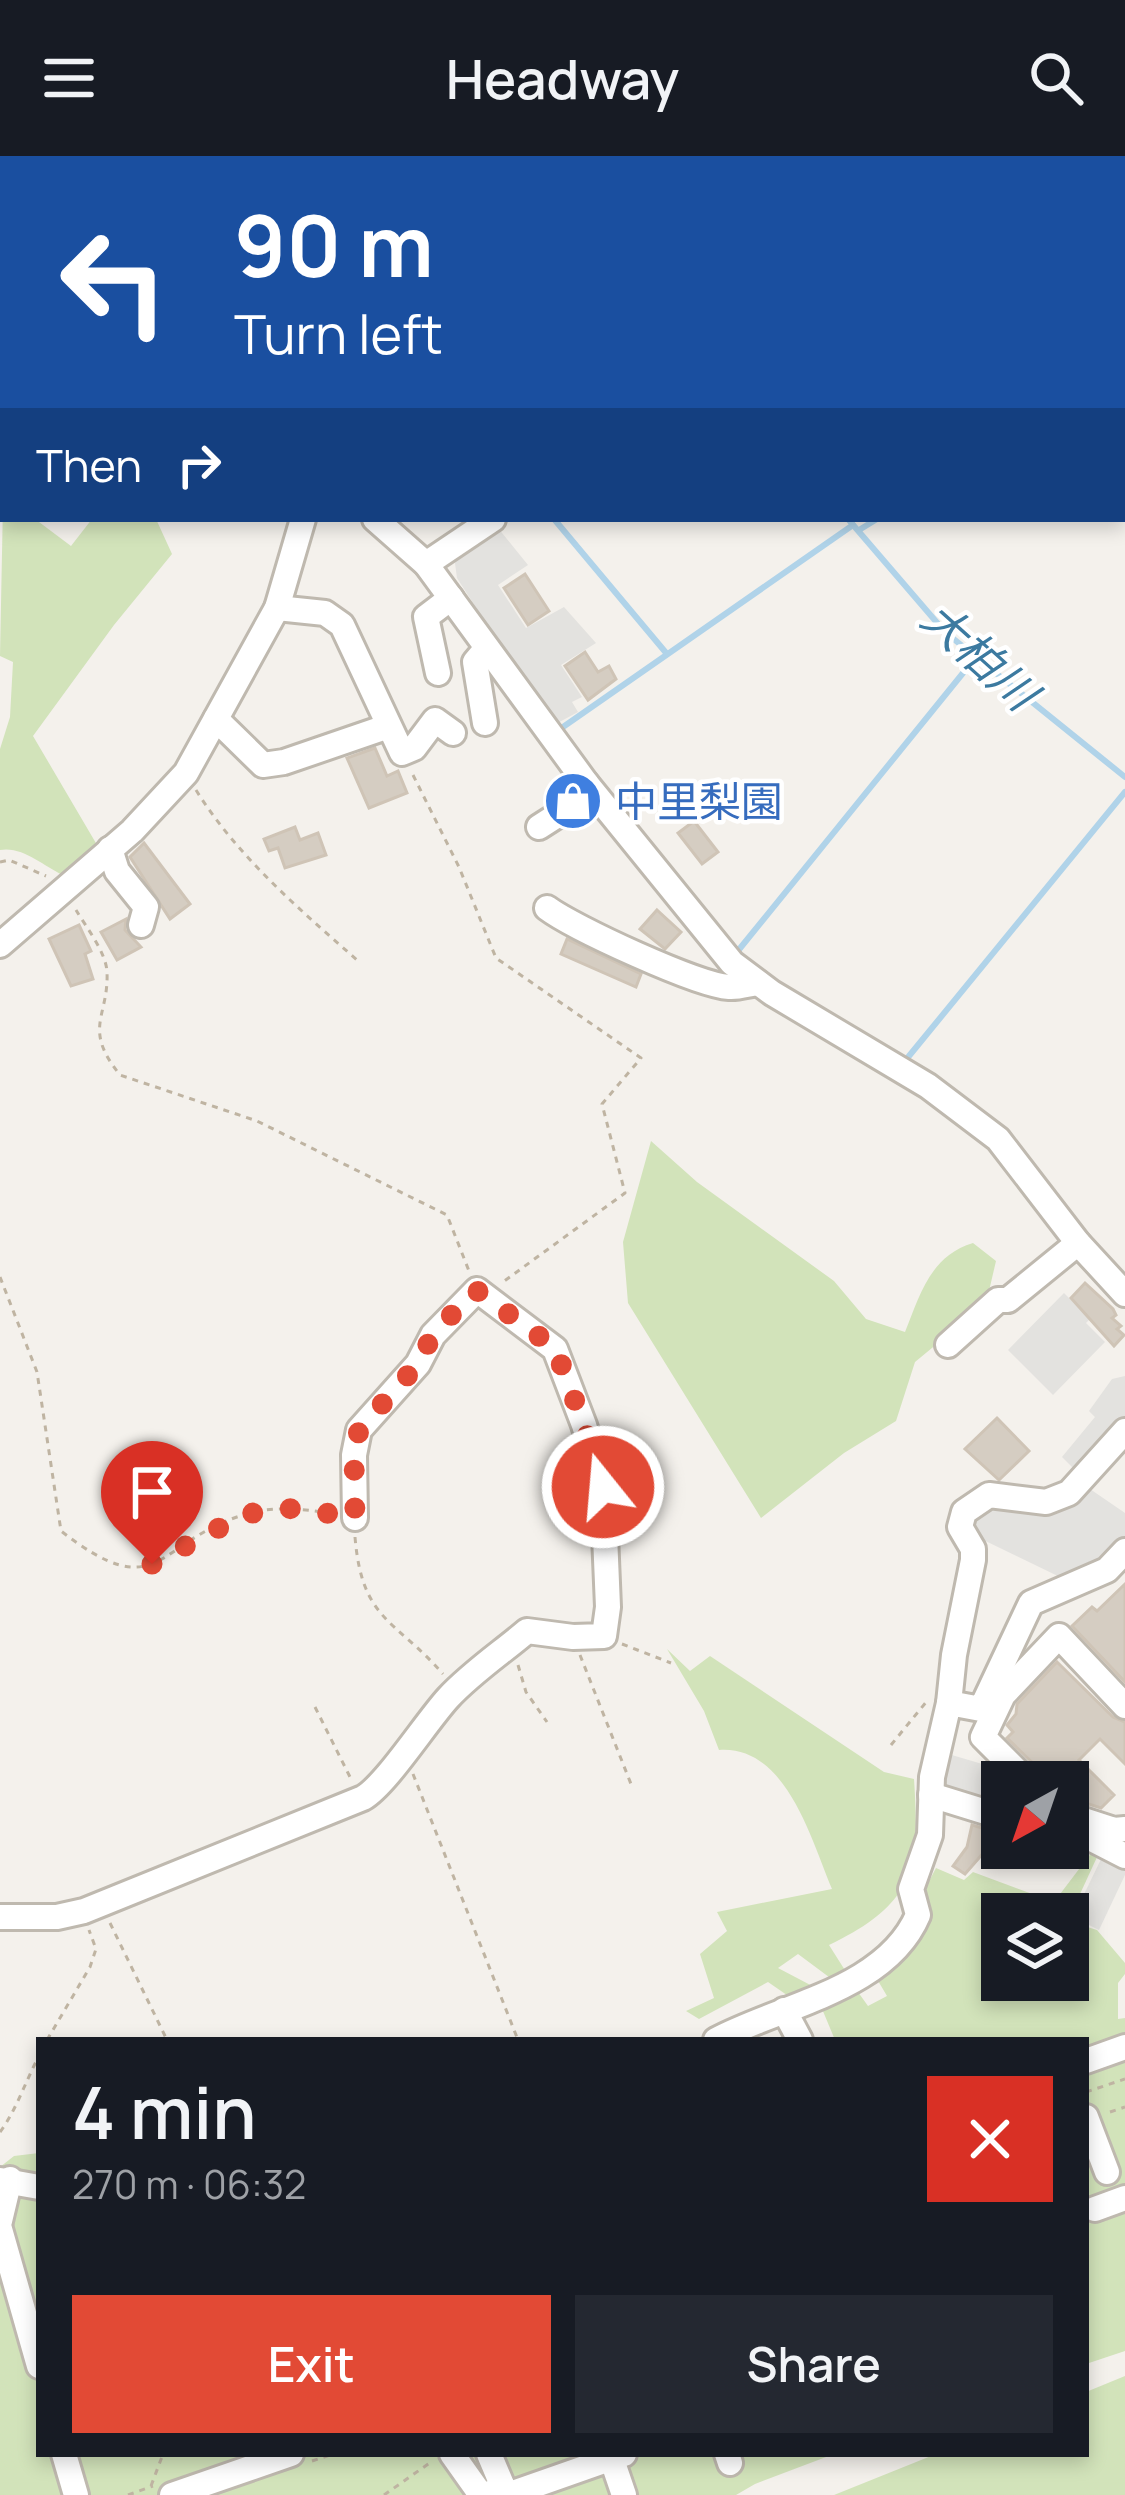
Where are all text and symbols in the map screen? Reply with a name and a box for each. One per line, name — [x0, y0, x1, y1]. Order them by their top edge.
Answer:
text: Headway — [446, 41, 679, 115]
icon: menu — [36, 45, 102, 111]
icon: search — [1023, 45, 1089, 111]
text: 90 m — [234, 187, 434, 302]
icon: left — [36, 204, 192, 360]
text: Turn left — [234, 296, 443, 370]
icon: right — [166, 432, 232, 498]
text: Then — [36, 434, 142, 496]
water label: 大柏川 — [909, 587, 1054, 726]
shop icon: 中里梨園 — [542, 770, 604, 832]
place label: 中里梨園 — [615, 772, 783, 830]
position arrow — [540, 1424, 666, 1550]
pin — [101, 1441, 203, 1564]
icon: arrive — [119, 1459, 185, 1525]
north arrow — [981, 1761, 1089, 1869]
map controls — [981, 1761, 1089, 2001]
button: layers — [981, 1893, 1089, 2001]
text: 4 min — [72, 2062, 257, 2161]
button: close — [927, 2076, 1053, 2202]
text: 270 m · 06:32 — [72, 2157, 306, 2211]
button: Exit — [72, 2295, 551, 2433]
button: Share — [575, 2295, 1053, 2433]

